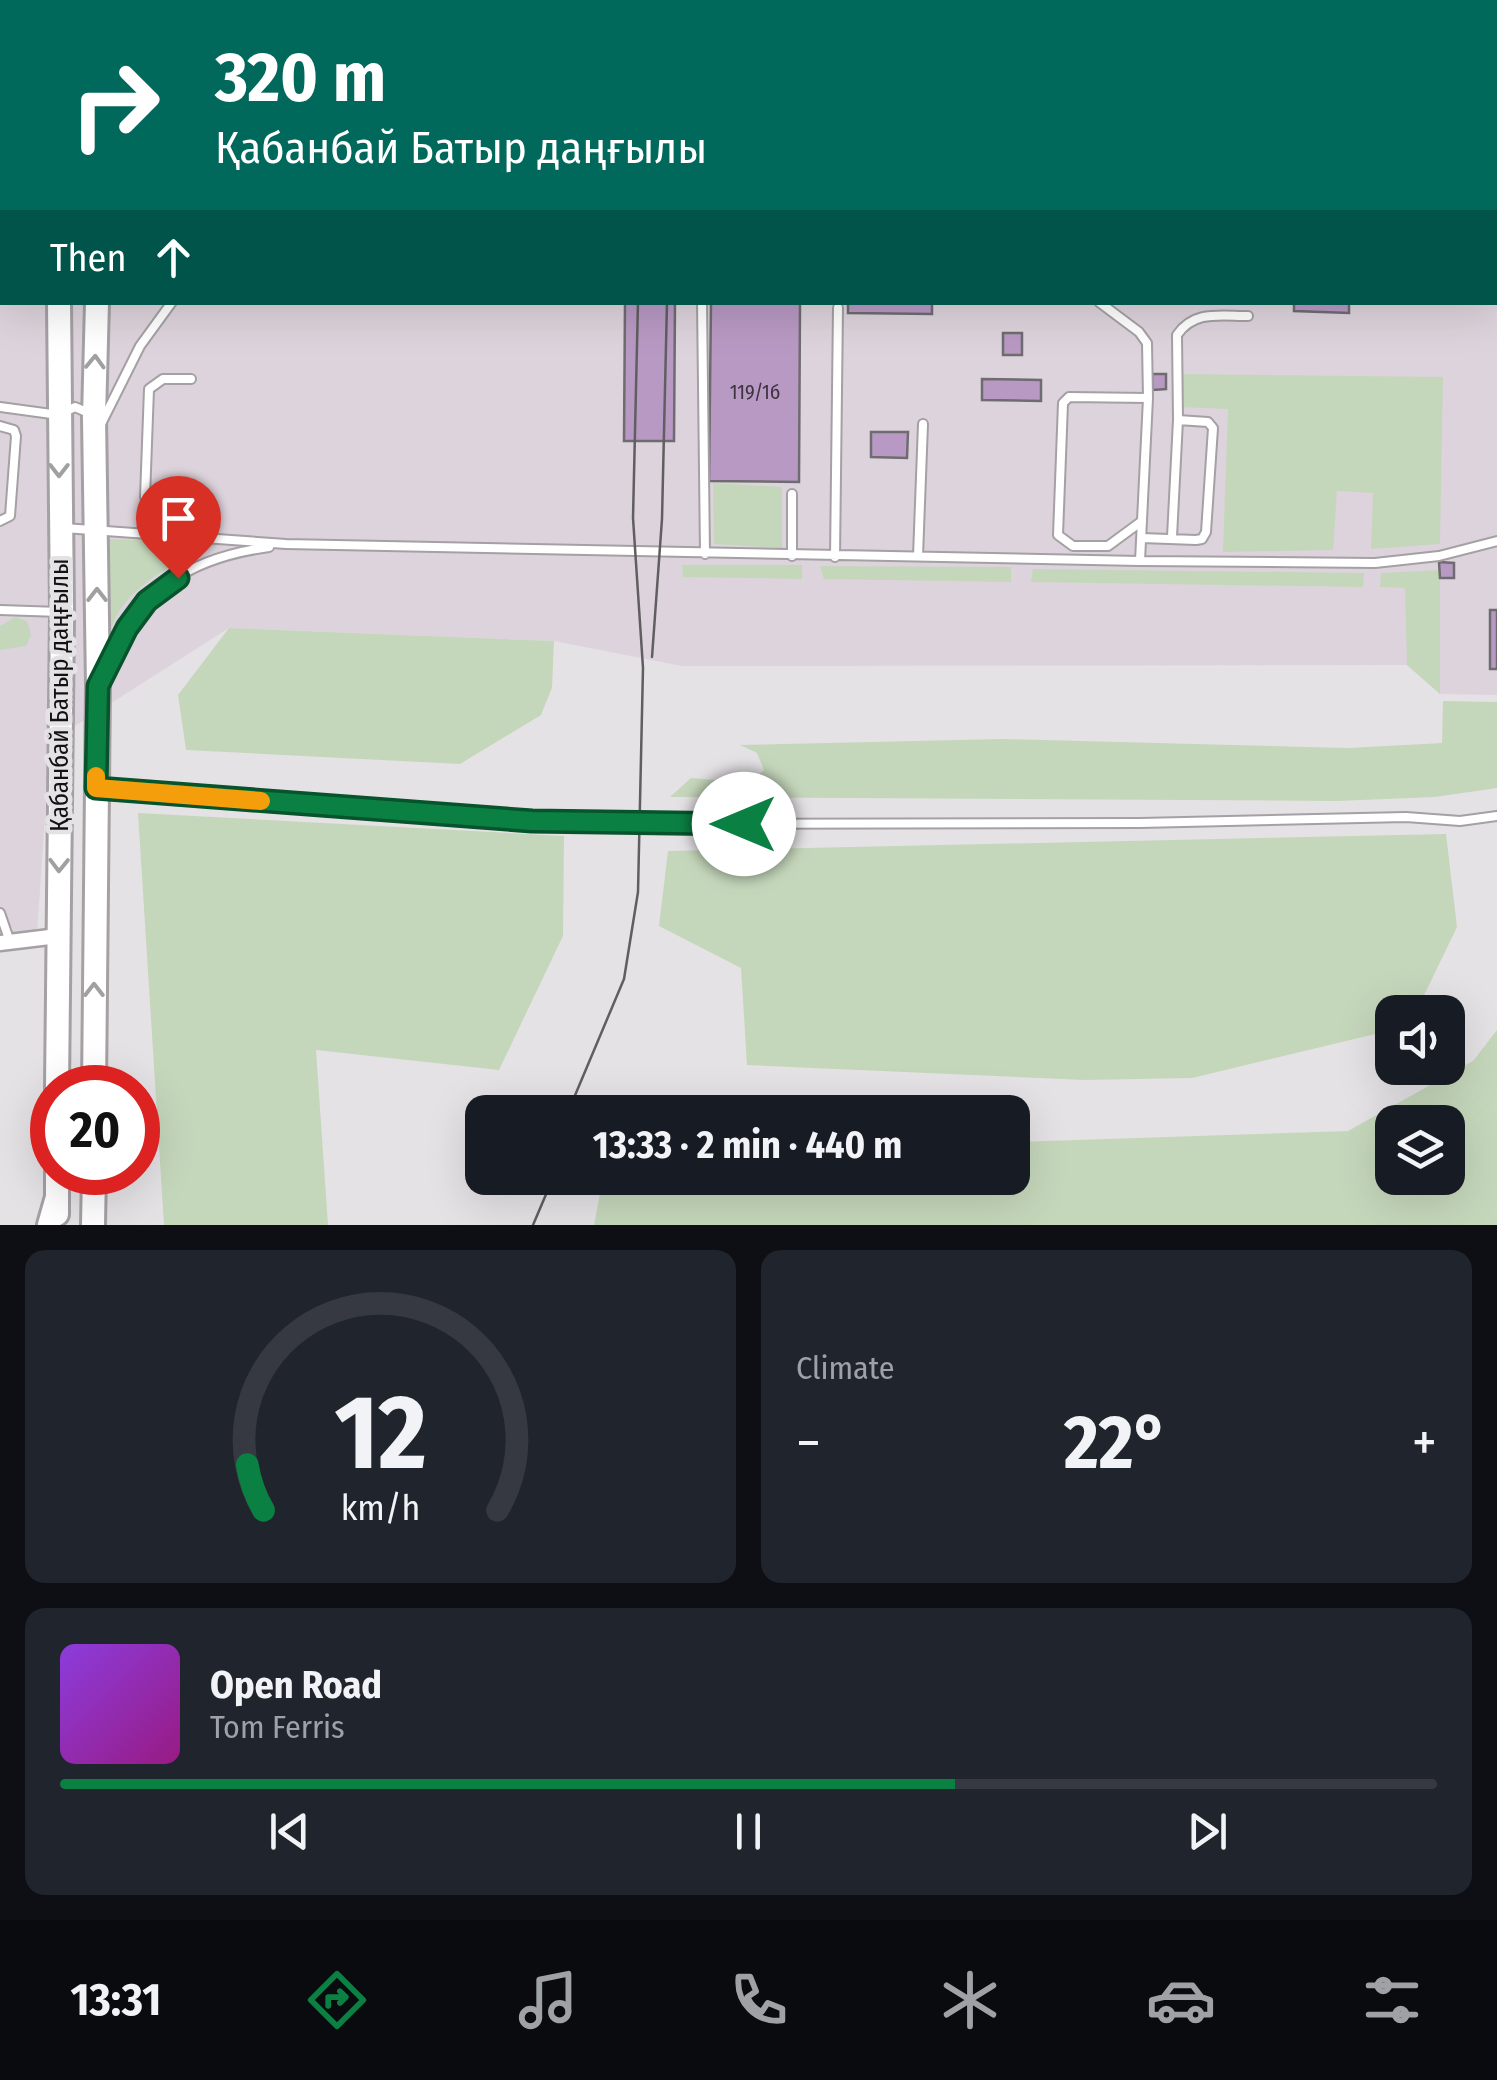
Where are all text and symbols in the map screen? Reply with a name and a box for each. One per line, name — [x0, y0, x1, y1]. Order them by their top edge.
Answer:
text: 320 m — [215, 36, 386, 120]
icon: right — [50, 40, 180, 170]
text: Қабанбай Батыр даңғылы — [215, 121, 707, 175]
icon: ahead — [146, 230, 201, 285]
text: Then — [50, 235, 126, 281]
one-way arrow — [85, 354, 106, 370]
house number: 119/1б — [730, 380, 780, 404]
one-way arrow — [49, 462, 70, 478]
pin — [136, 476, 221, 579]
icon: arrive — [151, 491, 206, 546]
street label: Қабанбай Батыр даңғылы — [45, 558, 75, 832]
one-way arrow — [86, 587, 108, 602]
position arrow — [692, 772, 796, 876]
one-way arrow — [48, 858, 70, 873]
one-way arrow — [84, 982, 105, 998]
map controls — [1375, 995, 1465, 1195]
button: sound — [1375, 995, 1465, 1085]
speed limit sign: 20 — [30, 1065, 160, 1195]
button: layers — [1375, 1105, 1465, 1195]
text: 13:33 · 2 min · 440 m — [593, 1122, 902, 1168]
text: Climate — [796, 1349, 895, 1387]
text: 12 — [334, 1371, 427, 1496]
text: 22° — [1064, 1398, 1169, 1488]
text: − — [796, 1410, 821, 1476]
text: + — [1412, 1410, 1437, 1476]
text: km/h — [341, 1487, 420, 1529]
text: Open Road — [210, 1662, 382, 1708]
text: Tom Ferris — [210, 1708, 345, 1746]
icon: previous — [262, 1804, 317, 1859]
icon: pause — [721, 1804, 776, 1859]
icon: next — [1180, 1804, 1235, 1859]
icon: directions — [302, 1965, 372, 2035]
icon: music — [513, 1965, 583, 2035]
icon: phone — [724, 1965, 794, 2035]
icon: climate — [935, 1965, 1005, 2035]
icon: car — [1146, 1965, 1216, 2035]
icon: filters — [1357, 1965, 1427, 2035]
text: 13:31 — [70, 1973, 161, 2027]

